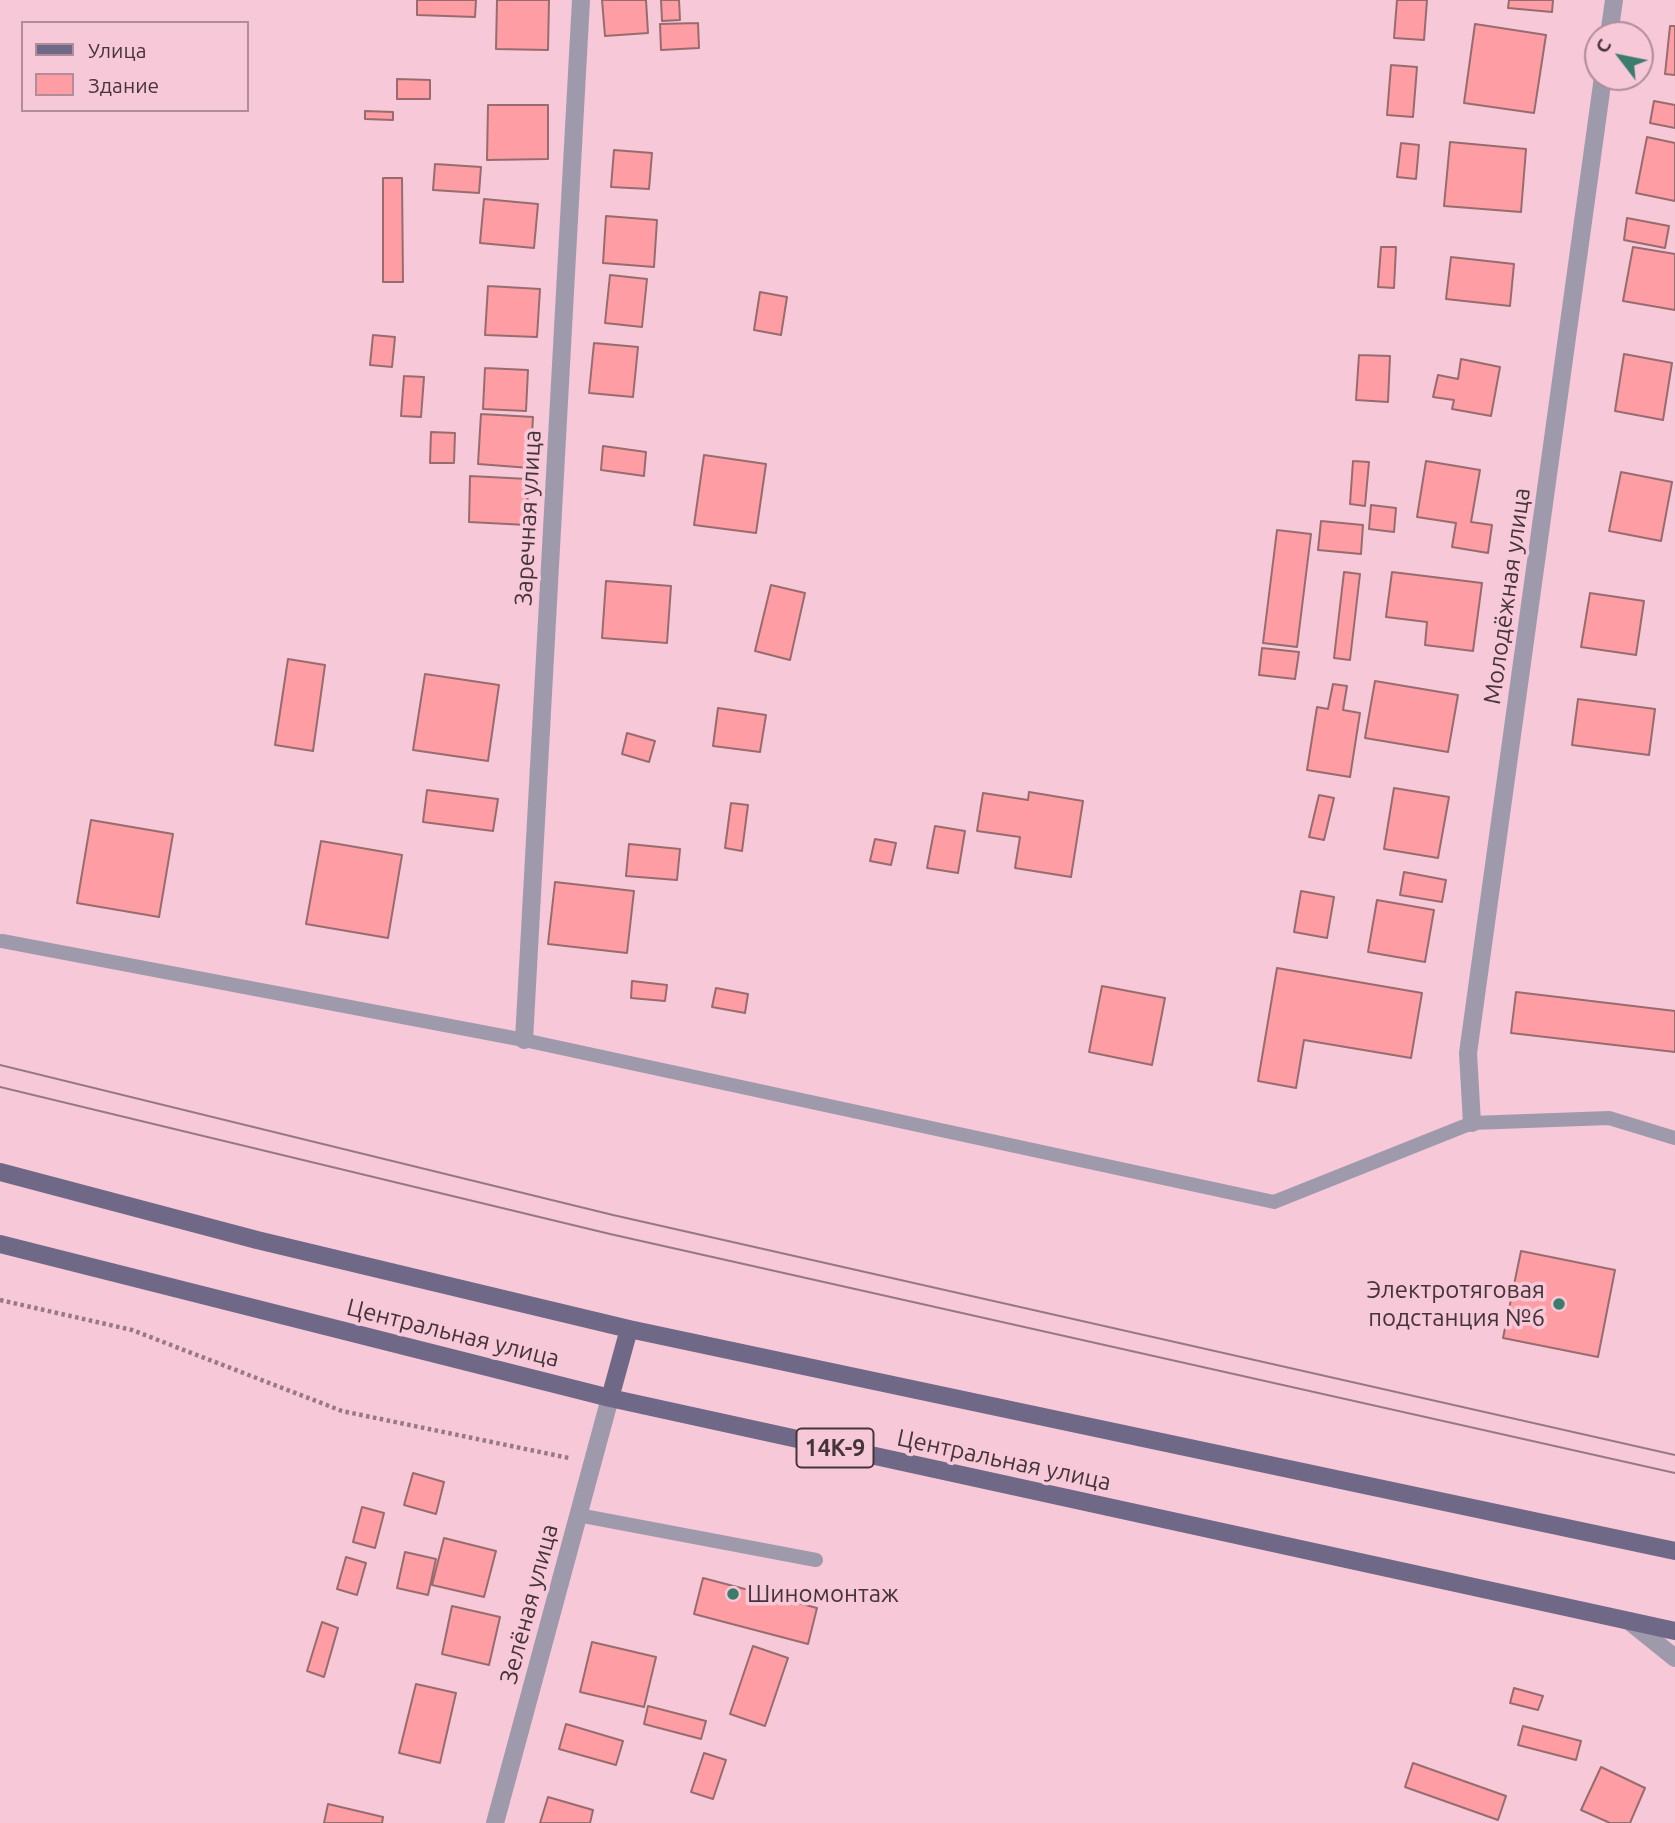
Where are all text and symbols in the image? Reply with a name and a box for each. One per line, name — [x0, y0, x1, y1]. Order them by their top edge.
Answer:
legend — [21, 21, 248, 112]
north arrow — [1584, 21, 1654, 91]
text: С — [1590, 35, 1615, 57]
text: Улица — [88, 38, 146, 62]
text: Здание — [88, 73, 159, 97]
street label: Заречная улица — [509, 429, 547, 607]
street label: Молодёжная улица — [1478, 486, 1536, 706]
place label: Электротяговая подстанция №6 — [1366, 1276, 1545, 1332]
street label: Центральная улица — [344, 1293, 562, 1373]
marker: Электротяговая подстанция №6 — [1551, 1296, 1567, 1312]
street label: Центральная улица — [894, 1423, 1114, 1497]
road number: 14К-9 — [796, 1428, 874, 1468]
street label: Зелёная улица — [494, 1521, 564, 1687]
place label: Шиномонтаж — [747, 1580, 899, 1608]
marker: Шиномонтаж — [725, 1586, 741, 1602]

